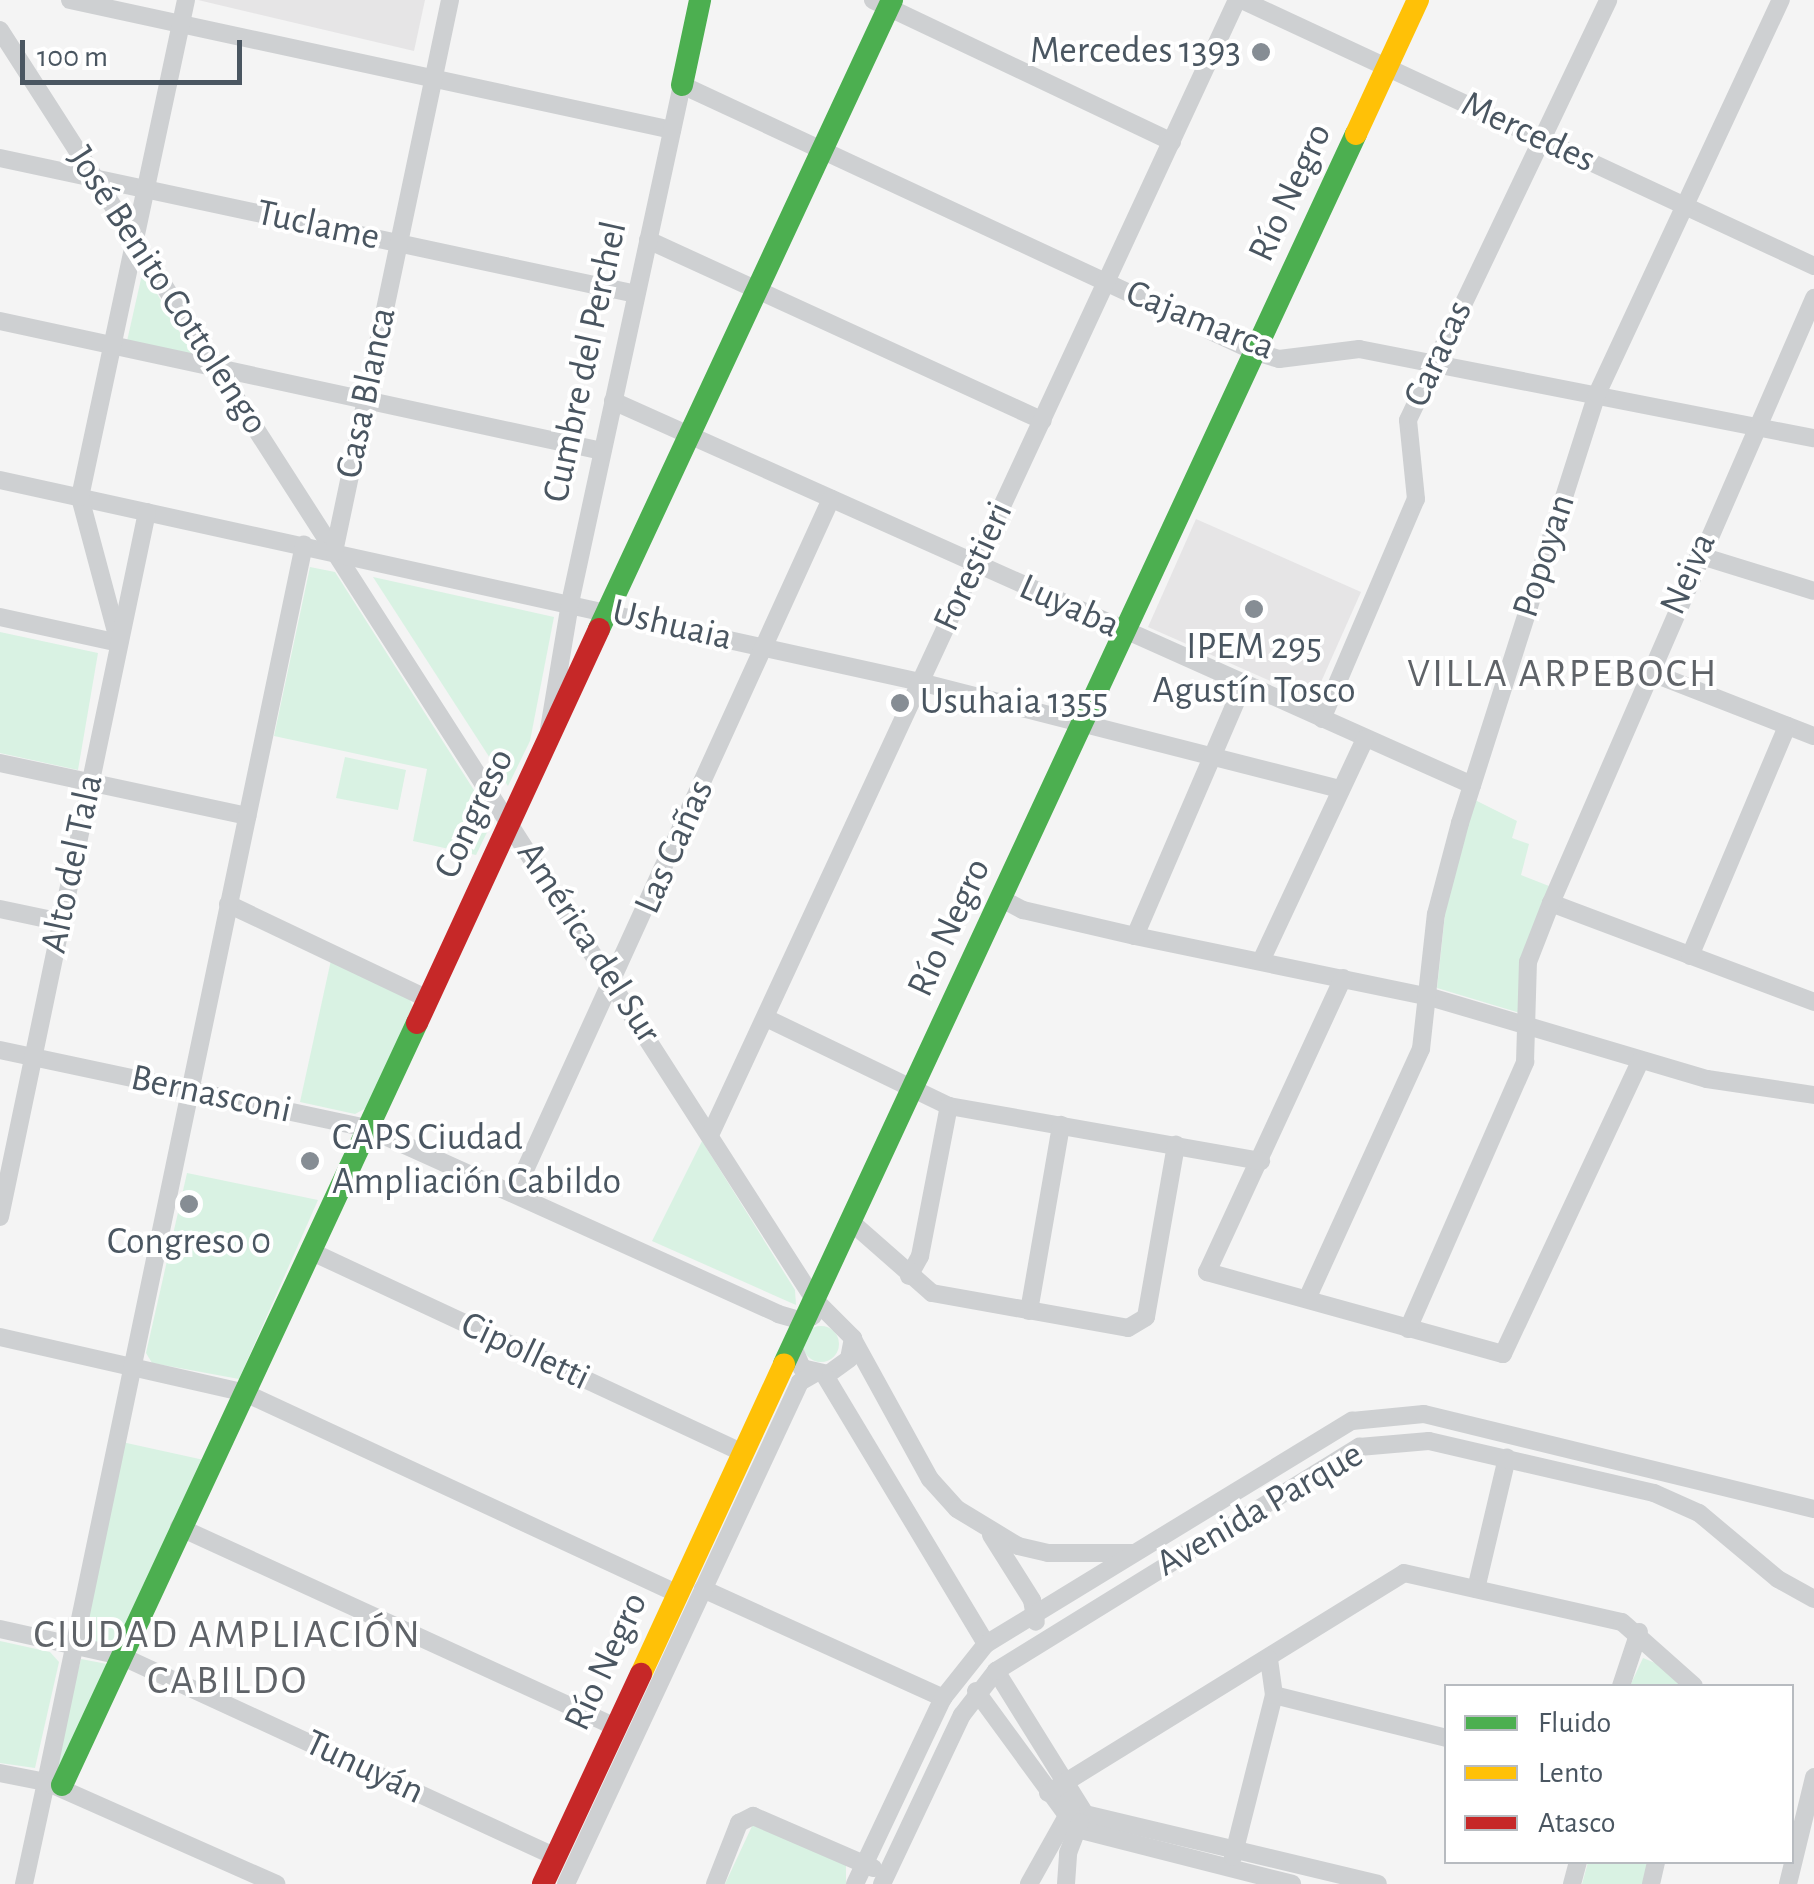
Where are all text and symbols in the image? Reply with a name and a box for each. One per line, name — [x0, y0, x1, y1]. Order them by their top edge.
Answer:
scale bar — [25, 20, 248, 82]
place label: Mercedes 1393 — [1030, 29, 1241, 75]
marker: Mercedes 1393 — [1250, 41, 1272, 63]
text: 100 m — [37, 42, 108, 72]
street label: Mercedes — [1454, 82, 1602, 184]
street label: Río Negro — [1239, 117, 1343, 269]
street label: José Benito Cottolengo — [57, 138, 277, 444]
street label: Tuclame — [252, 191, 384, 261]
street label: Cumbre del Perchel — [534, 217, 638, 507]
street label: Cajamarca — [1119, 271, 1281, 371]
street label: Caracas — [1395, 294, 1483, 414]
street label: Casa Blanca — [327, 303, 407, 483]
street label: Popoyan — [1504, 489, 1586, 623]
street label: Forestieri — [924, 495, 1024, 639]
street label: Neiva — [1651, 526, 1727, 622]
street label: Luyaba — [1012, 565, 1126, 649]
street label: Ushuaia — [608, 590, 736, 662]
marker: IPEM 295 Agustín Tosco — [1243, 598, 1265, 620]
place label: IPEM 295 Agustín Tosco — [1152, 625, 1356, 714]
district label: VILLA ARPEBOCH — [1407, 650, 1719, 698]
place label: Usuhaia 1355 — [920, 680, 1108, 726]
marker: Usuhaia 1355 — [889, 692, 911, 714]
street label: Congreso — [425, 742, 525, 886]
street label: Alto del Tala — [32, 771, 114, 957]
street label: Las Cañas — [625, 773, 725, 921]
street label: América del Sur — [506, 834, 670, 1052]
street label: Río Negro — [898, 852, 1002, 1004]
street label: Bernasconi — [127, 1056, 295, 1134]
place label: CAPS Ciudad Ampliación Cabildo — [332, 1116, 621, 1206]
marker: CAPS Ciudad Ampliación Cabildo — [297, 1148, 323, 1174]
marker: Congreso 0 — [178, 1193, 200, 1215]
place label: Congreso 0 — [107, 1220, 271, 1266]
street label: Cipolletti — [453, 1302, 597, 1402]
street label: Avenida Parque — [1149, 1432, 1371, 1588]
street label: Río Negro — [555, 1586, 659, 1738]
district label: CIUDAD AMPLIACIÓN CABILDO — [34, 1611, 422, 1705]
legend — [1444, 1684, 1794, 1864]
text: Fluido — [1538, 1708, 1611, 1738]
street label: Tunuyán — [297, 1721, 431, 1815]
text: Lento — [1538, 1758, 1603, 1788]
text: Atasco — [1538, 1808, 1616, 1838]

